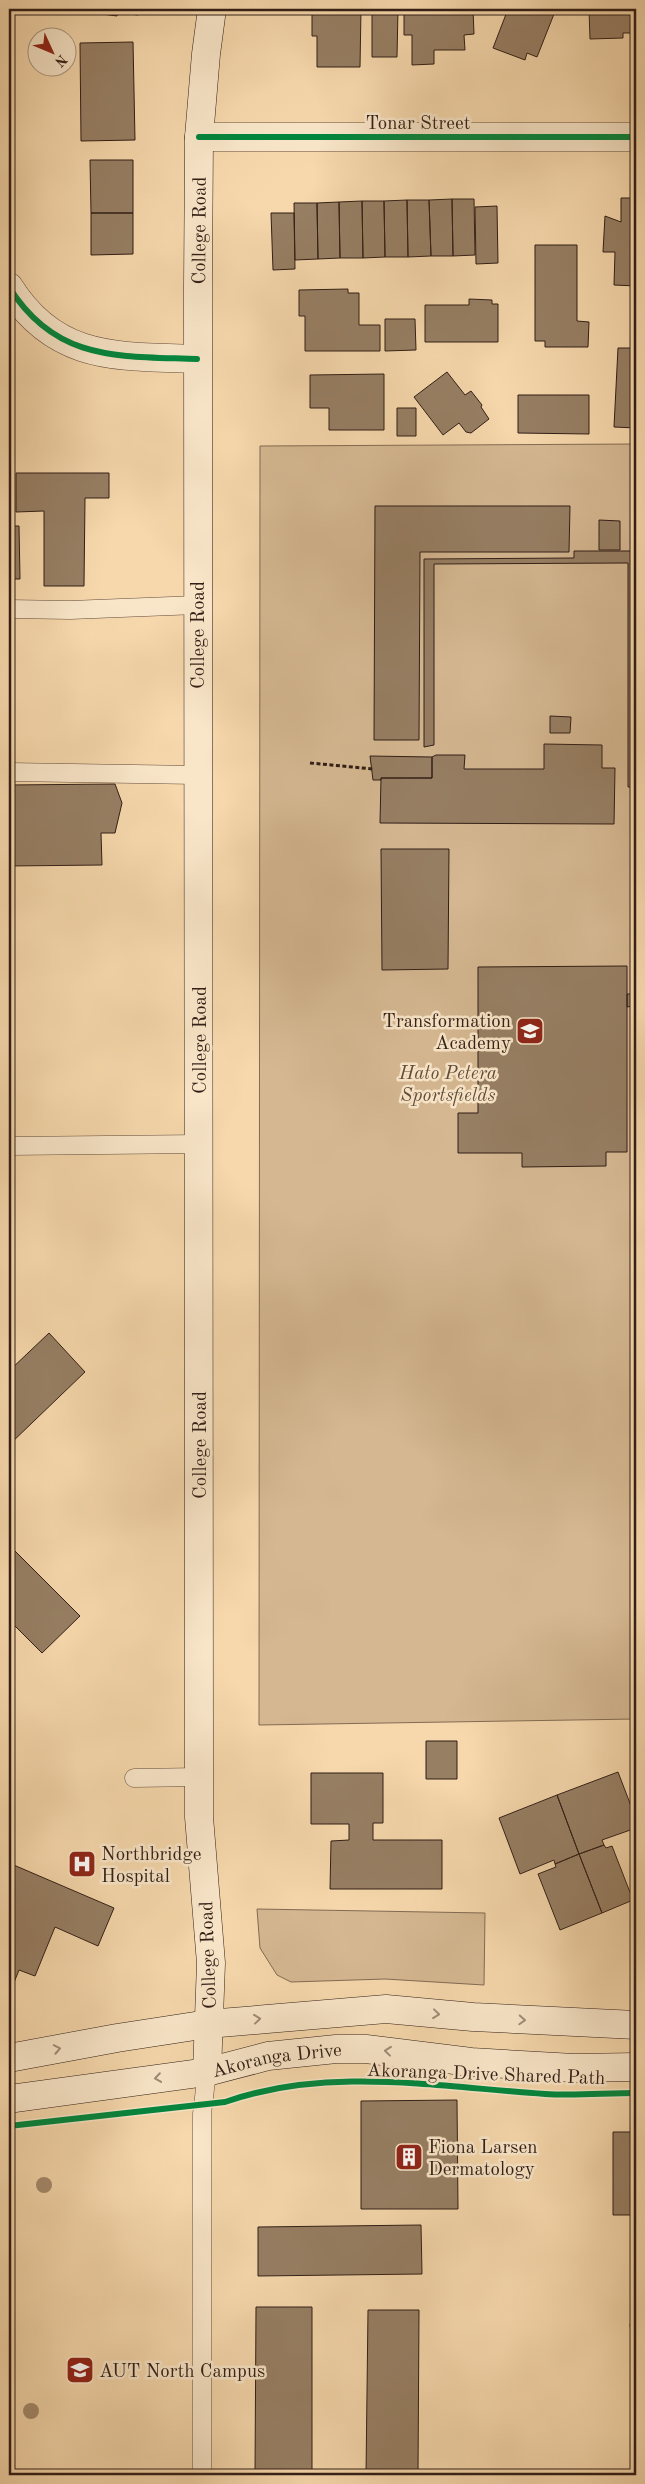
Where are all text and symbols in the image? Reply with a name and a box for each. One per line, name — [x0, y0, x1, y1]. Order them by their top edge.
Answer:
north arrow — [28, 28, 78, 78]
text: N — [52, 52, 69, 69]
street label: Tonar Street — [366, 115, 470, 134]
street label: College Road — [191, 176, 211, 285]
street label: College Road — [190, 581, 209, 689]
street label: College Road — [192, 986, 211, 1094]
place label: Transformation Academy — [382, 1013, 511, 1054]
school or university icon: Transformation Academy — [515, 1016, 545, 1046]
park label: Hato Petera Sportsfields — [398, 1065, 497, 1106]
street label: College Road — [192, 1391, 211, 1499]
place label: Northbridge Hospital — [101, 1846, 201, 1887]
hospital icon: Northbridge Hospital — [67, 1849, 97, 1879]
street label: College Road — [198, 1901, 221, 2009]
one-way arrow — [433, 2008, 441, 2019]
one-way arrow — [253, 2014, 261, 2025]
one-way arrow — [518, 2015, 526, 2026]
street label: Akoranga Drive — [210, 2042, 342, 2082]
one-way arrow — [52, 2044, 61, 2055]
one-way arrow — [383, 2046, 391, 2057]
street label: Akoranga Drive Shared Path — [366, 2062, 606, 2089]
one-way arrow — [154, 2073, 163, 2083]
place label: Fiona Larsen Dermatology — [428, 2139, 538, 2180]
building icon: Fiona Larsen Dermatology — [394, 2142, 424, 2172]
school or university icon: AUT North Campus — [65, 2355, 95, 2385]
place label: AUT North Campus — [99, 2363, 265, 2382]

